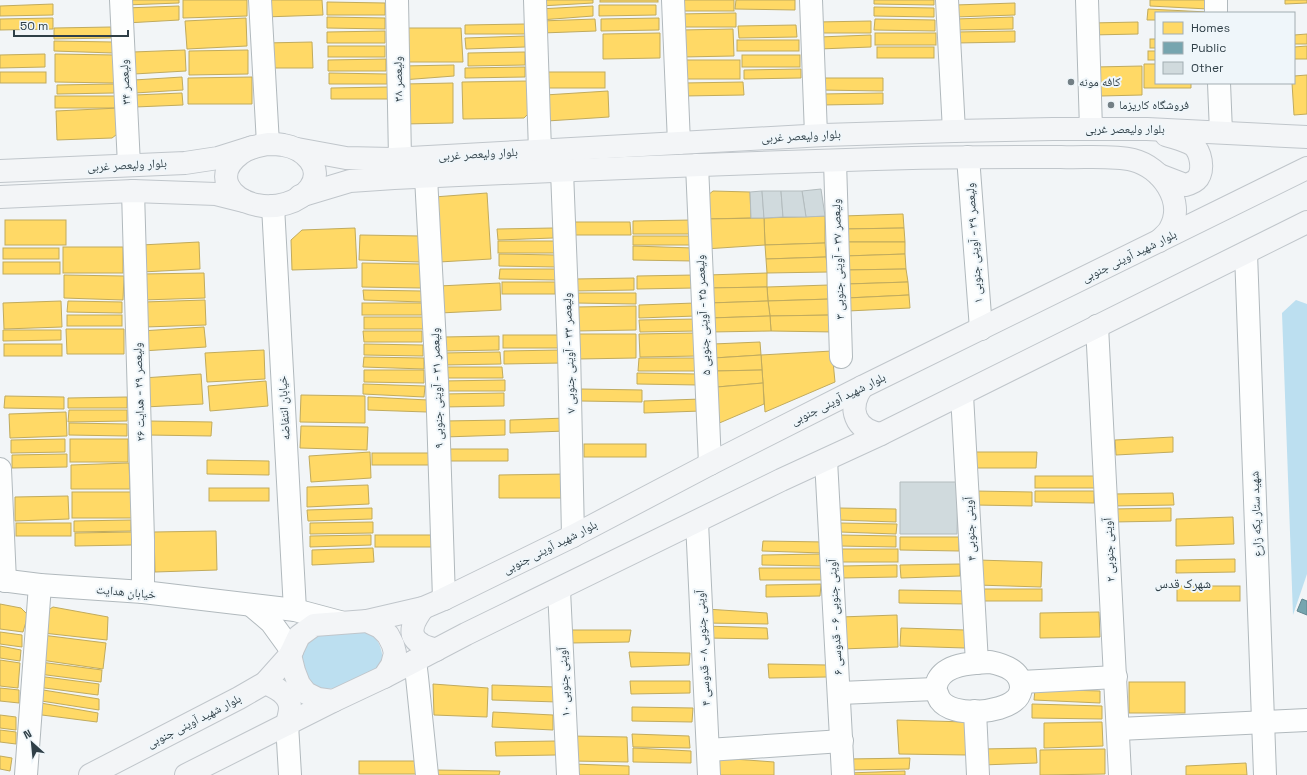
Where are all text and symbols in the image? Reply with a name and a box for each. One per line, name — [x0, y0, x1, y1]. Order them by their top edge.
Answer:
scale bar — [14, 12, 128, 38]
legend — [1155, 12, 1295, 84]
text: 50 m — [20, 18, 48, 34]
text: Homes — [1191, 20, 1230, 36]
text: Public — [1191, 40, 1226, 56]
street label: ولیعصر ۳۸ — [390, 56, 406, 102]
street label: ولیعصر ۳۴ — [116, 59, 134, 105]
text: Other — [1191, 60, 1224, 76]
place label: کافه مونه — [1079, 74, 1120, 90]
marker: کافه مونه — [1066, 77, 1076, 87]
place label: فروشگاه کاریزما — [1119, 97, 1189, 113]
marker: فروشگاه کاریزما — [1106, 100, 1116, 110]
street label: بلوار ولیعصر غربی — [1085, 121, 1165, 137]
street label: بلوار ولیعصر غربی — [761, 126, 841, 146]
street label: بلوار ولیعصر غربی — [438, 144, 518, 164]
street label: بلوار ولیعصر غربی — [87, 155, 167, 175]
street label: ولیعصر ۳۹ - آوینی جنوبی ۱ — [962, 182, 986, 304]
street label: ولیعصر ۳۷ - آوینی جنوبی ۳ — [828, 198, 848, 320]
street label: بلوار شهید آوینی جنوبی — [1079, 226, 1179, 286]
street label: ولیعصر ۳۵ - آوینی جنوبی ۵ — [692, 254, 714, 376]
street label: ولیعصر ۳۳ - آوینی جنوبی ۷ — [559, 292, 579, 414]
street label: ولیعصر ۳۱ - آوینی جنوبی ۹ — [427, 327, 447, 449]
street label: ولیعصر ۲۹ - هدایت ۲۶ — [129, 342, 149, 442]
street label: بلوار شهید آوینی جنوبی — [788, 369, 888, 429]
street label: خیابان انتفاضه — [274, 375, 294, 441]
street label: شهید ستار یکه زارع — [1247, 471, 1265, 557]
street label: آوینی جنوبی ۴ — [960, 496, 980, 561]
street label: بلوار شهید آوینی جنوبی — [500, 516, 600, 578]
street label: آوینی جنوبی ۲ — [1099, 517, 1119, 582]
street label: آوینی جنوبی ۶ - قدوسی ۶ — [824, 558, 846, 675]
district label: شهرک قدس — [1155, 575, 1211, 592]
street label: خیابان هدایت — [95, 581, 157, 603]
street label: آوینی جنوبی ۸ - قدوسی ۴ — [692, 589, 714, 706]
street label: آوینی جنوبی ۱۰ — [554, 646, 574, 717]
street label: بلوار شهید آوینی جنوبی — [144, 690, 244, 752]
north arrow — [12, 723, 52, 763]
text: N — [21, 726, 34, 742]

